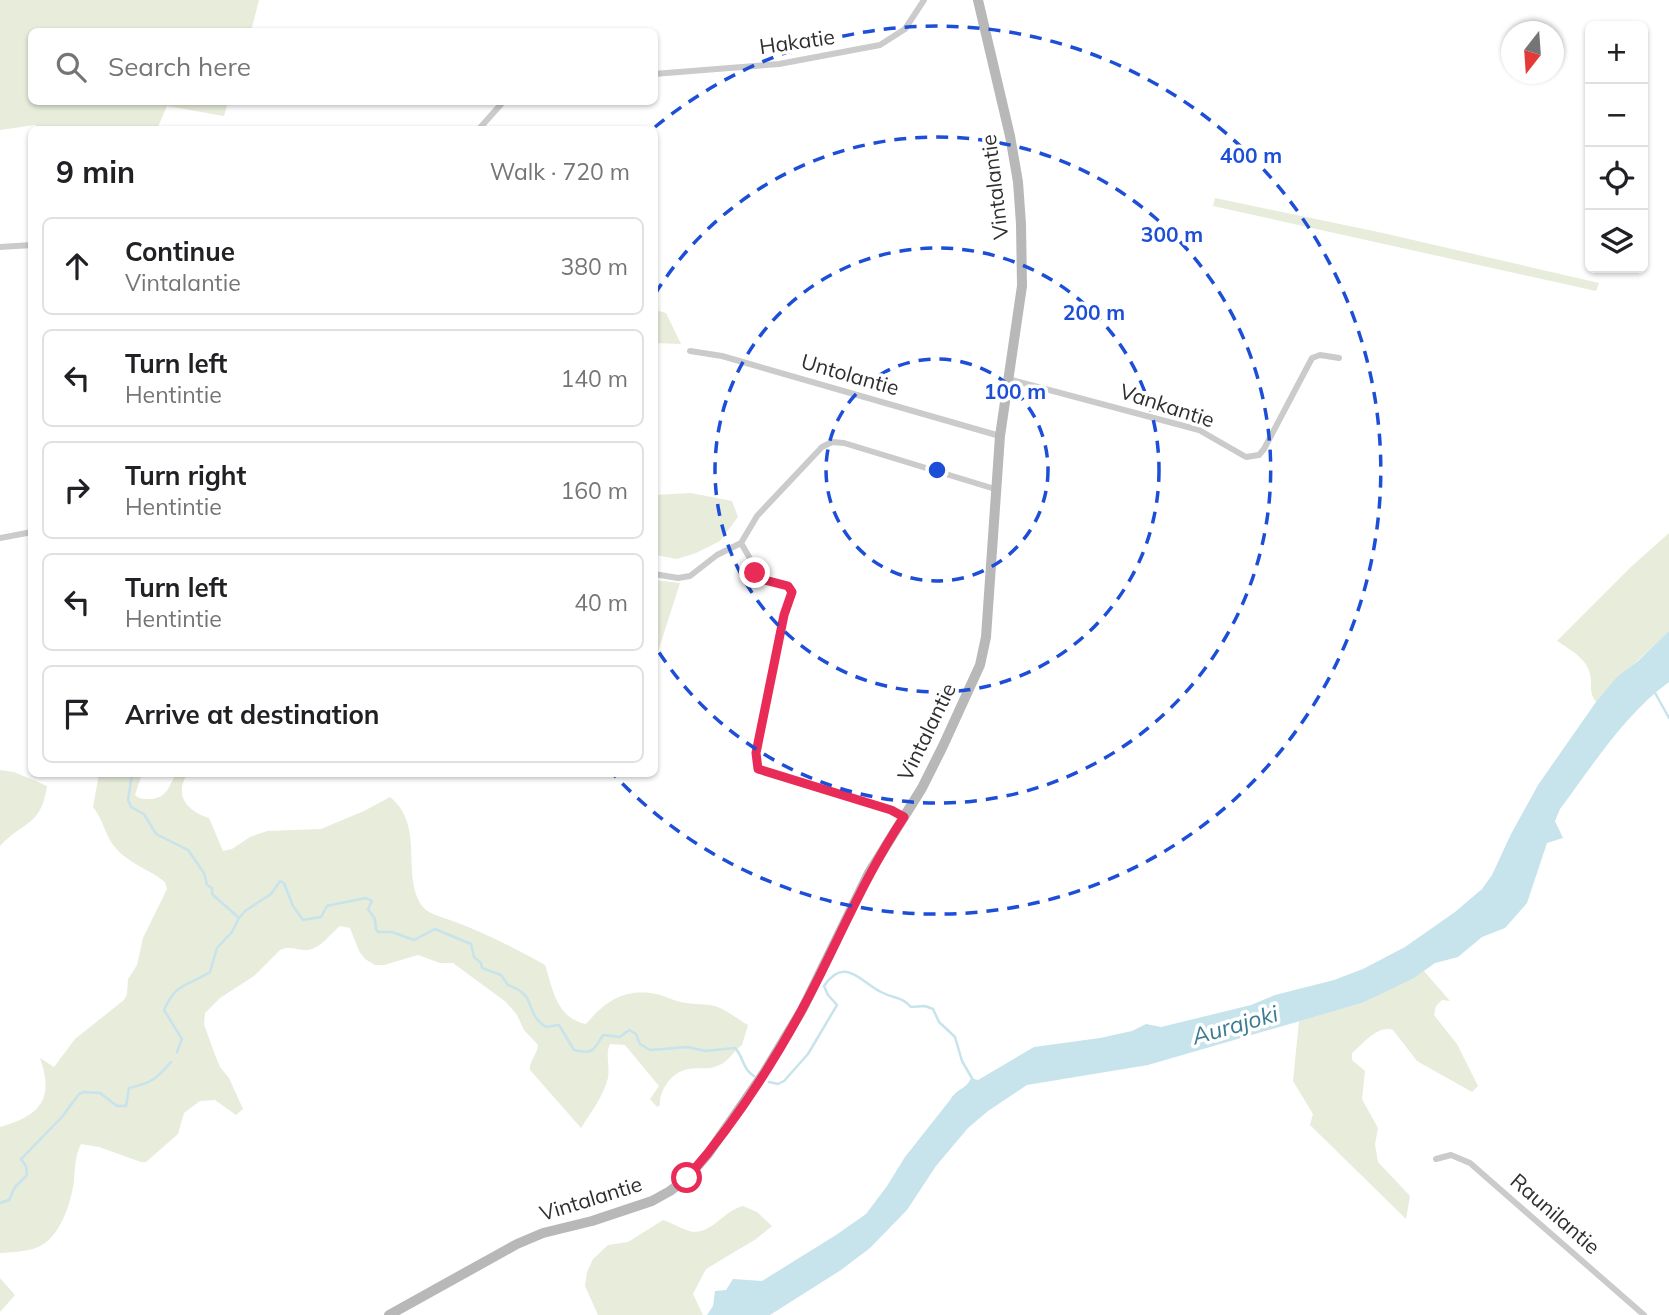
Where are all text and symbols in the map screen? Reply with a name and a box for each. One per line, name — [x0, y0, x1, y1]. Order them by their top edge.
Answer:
north arrow — [1501, 21, 1564, 84]
map controls — [1585, 21, 1648, 273]
button: + — [1585, 21, 1648, 84]
street label: Hakatie — [758, 23, 836, 59]
search box — [28, 28, 658, 105]
icon: search — [52, 48, 90, 86]
text: Search here — [108, 50, 251, 83]
button: − — [1585, 84, 1648, 147]
street label: Vintalantie — [975, 133, 1013, 241]
text: 400 m — [1220, 142, 1282, 168]
button: locate — [1585, 147, 1648, 210]
text: 9 min — [56, 153, 135, 191]
text: Walk · 720 m — [490, 157, 630, 186]
button: layers — [1585, 210, 1648, 273]
text: 300 m — [1141, 221, 1203, 247]
text: Continue — [125, 235, 235, 268]
icon: ahead — [58, 247, 96, 285]
text: 380 m — [560, 252, 628, 281]
text: Vintalantie — [125, 268, 241, 297]
text: 200 m — [1063, 299, 1125, 325]
text: Turn left — [125, 347, 227, 380]
street label: Untolantie — [798, 348, 902, 400]
icon: left — [58, 359, 96, 397]
text: 140 m — [560, 364, 628, 393]
text: 100 m — [984, 378, 1046, 404]
street label: Vankantie — [1117, 378, 1218, 433]
text: Hentintie — [125, 380, 222, 409]
centre of rings — [925, 458, 949, 482]
text: Turn right — [125, 459, 246, 492]
icon: right — [58, 471, 96, 509]
text: 160 m — [560, 476, 628, 505]
text: Hentintie — [125, 492, 222, 521]
route end — [739, 557, 770, 588]
text: Turn left — [125, 571, 227, 604]
icon: left — [58, 583, 96, 621]
text: 40 m — [574, 588, 628, 617]
text: Hentintie — [125, 604, 222, 633]
street label: Vintalantie — [891, 678, 961, 785]
icon: arrive — [58, 695, 96, 733]
text: Arrive at destination — [125, 698, 380, 731]
water label: Aurajoki — [1188, 998, 1282, 1051]
route start — [671, 1162, 702, 1193]
street label: Raunilantie — [1506, 1167, 1606, 1259]
street label: Vintalantie — [536, 1170, 645, 1226]

